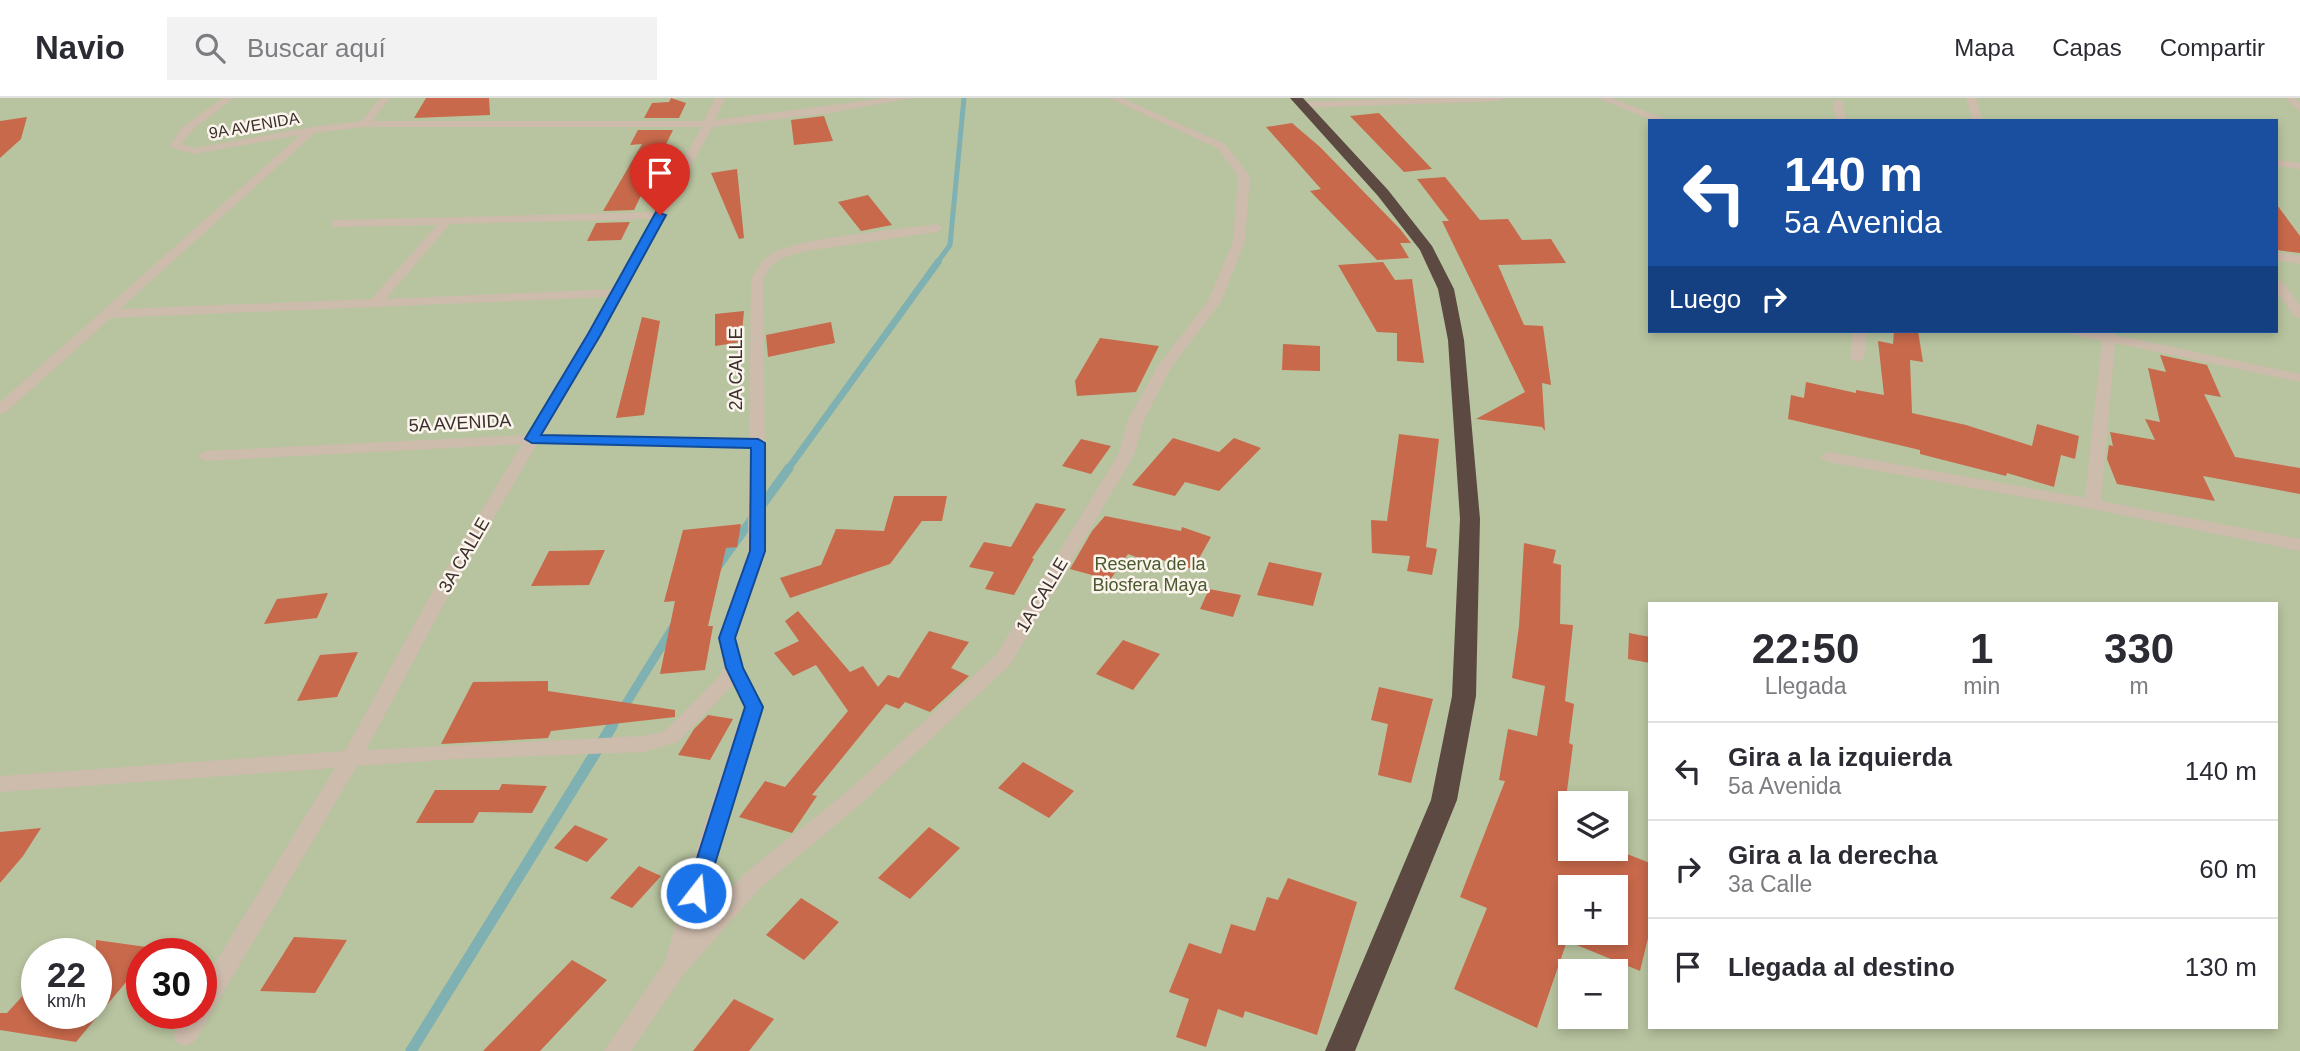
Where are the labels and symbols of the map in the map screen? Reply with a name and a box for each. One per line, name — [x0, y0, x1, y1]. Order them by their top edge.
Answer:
street label: 9A AVENIDA — [208, 109, 301, 142]
pin — [630, 143, 690, 215]
street label: 2A CALLE — [726, 327, 746, 411]
street label: 5A AVENIDA — [408, 410, 512, 436]
street label: 3A CALLE — [435, 514, 493, 596]
street label: 1A CALLE — [1012, 554, 1072, 636]
park label: Reserva de la Biosfera Maya — [1092, 554, 1209, 595]
position arrow — [659, 856, 733, 930]
speed limit sign: 30 — [126, 938, 217, 1029]

